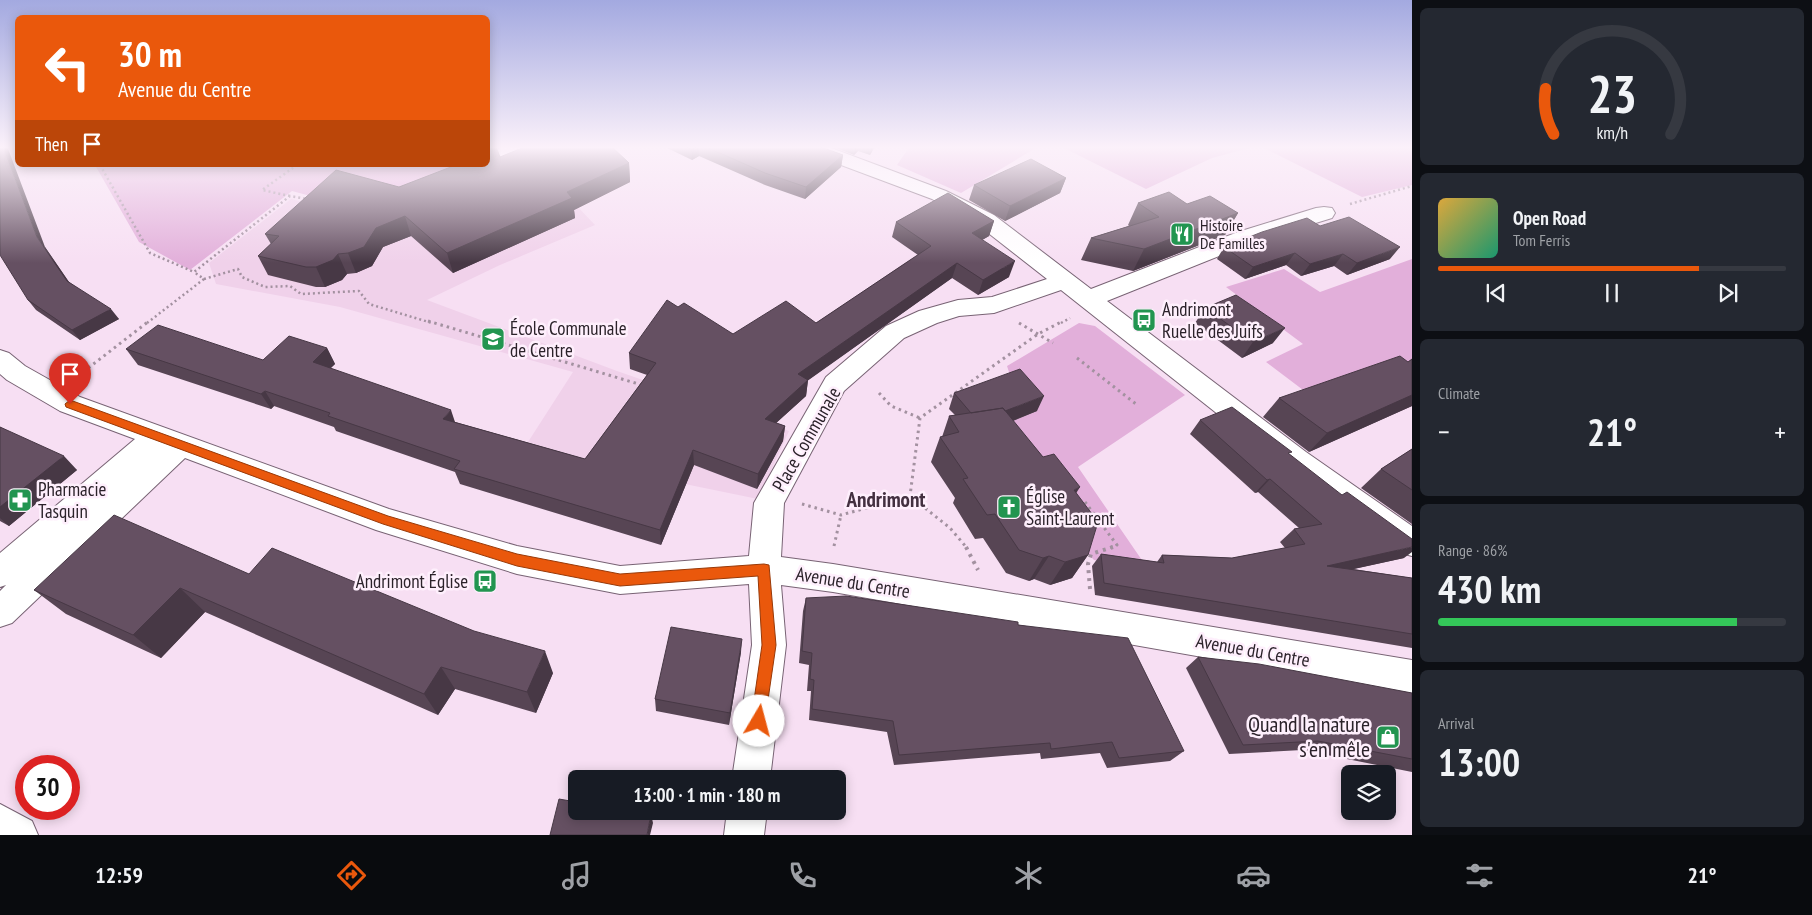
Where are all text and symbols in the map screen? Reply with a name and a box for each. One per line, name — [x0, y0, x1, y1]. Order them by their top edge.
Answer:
text: 30 m — [118, 31, 182, 77]
icon: left — [35, 35, 100, 100]
text: 23 — [1587, 60, 1637, 127]
text: Avenue du Centre — [118, 75, 251, 103]
text: km/h — [1596, 121, 1628, 144]
icon: arrive — [78, 130, 106, 158]
text: Then — [35, 132, 68, 156]
text: Open Road — [1513, 206, 1586, 230]
place label: Histoire De Familles — [1200, 215, 1265, 253]
restaurant icon: Histoire De Familles — [1169, 221, 1195, 247]
text: Tom Ferris — [1513, 230, 1570, 250]
icon: previous — [1482, 279, 1510, 307]
icon: pause — [1598, 279, 1626, 307]
icon: next — [1714, 279, 1742, 307]
place label: Andrimont Ruelle des Juifs — [1162, 297, 1263, 343]
bus stop icon: Andrimont Ruelle des Juifs — [1131, 307, 1157, 333]
place label: École Communale de Centre — [510, 316, 627, 362]
school or university icon: École Communale de Centre — [480, 326, 506, 352]
pin — [49, 353, 91, 404]
icon: arrive — [56, 360, 84, 388]
street label: Place Communale — [766, 382, 846, 495]
text: Climate — [1438, 383, 1480, 403]
text: 21° — [1587, 407, 1637, 456]
text: − — [1438, 413, 1450, 450]
text: + — [1774, 413, 1786, 450]
place label: Pharmacie Tasquin — [38, 477, 107, 523]
place label: Église Saint-Laurent — [1026, 484, 1115, 530]
district label: Andrimont — [846, 486, 925, 513]
pharmacy icon: Pharmacie Tasquin — [7, 487, 33, 513]
church icon: Église Saint-Laurent — [996, 494, 1022, 520]
text: Range · 86% — [1438, 540, 1507, 560]
street label: Avenue du Centre — [794, 561, 912, 603]
text: 430 km — [1438, 564, 1541, 613]
bus stop icon: Andrimont Église — [472, 568, 498, 594]
place label: Andrimont Église — [356, 569, 468, 593]
street label: Avenue du Centre — [1194, 628, 1312, 672]
position arrow — [732, 694, 784, 746]
place label: Quand la nature s'en mêle — [1248, 710, 1370, 763]
text: Arrival — [1438, 713, 1474, 733]
shop icon: Quand la nature s'en mêle — [1375, 724, 1401, 750]
text: 13:00 — [1438, 737, 1520, 786]
speed limit sign: 30 — [15, 755, 80, 820]
map controls — [1341, 765, 1396, 820]
button: layers — [1341, 765, 1396, 820]
text: 13:00 · 1 min · 180 m — [634, 783, 780, 807]
icon: directions — [334, 858, 369, 893]
icon: music — [559, 858, 594, 893]
icon: phone — [785, 858, 820, 893]
icon: climate — [1011, 858, 1046, 893]
icon: car — [1236, 858, 1271, 893]
icon: filters — [1462, 858, 1497, 893]
text: 12:59 — [95, 861, 143, 889]
text: 21° — [1688, 861, 1717, 889]

